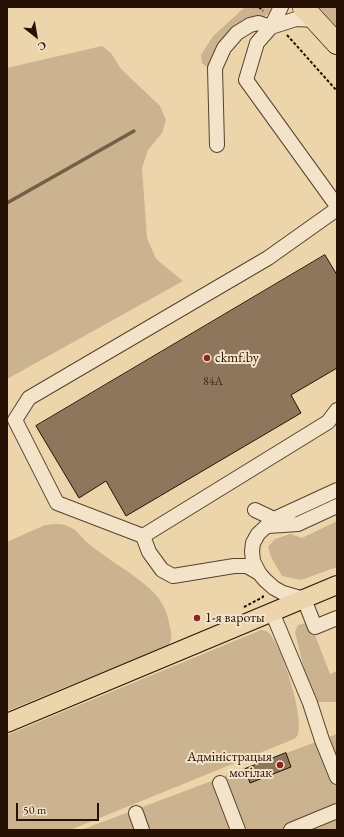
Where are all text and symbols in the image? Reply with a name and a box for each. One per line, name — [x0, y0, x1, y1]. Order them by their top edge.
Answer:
north arrow — [16, 16, 56, 56]
text: С — [35, 38, 49, 54]
place label: ckmf.by — [215, 350, 259, 366]
marker: ckmf.by — [202, 353, 212, 363]
house number: 84А — [203, 375, 223, 389]
place label: 1-я вароты — [205, 610, 265, 626]
marker: 1-я вароты — [192, 613, 202, 623]
place label: Адміністрацыя могілак — [187, 749, 272, 782]
marker: Адміністрацыя могілак — [275, 760, 285, 770]
scale bar — [18, 795, 101, 821]
text: 50 m — [23, 802, 46, 818]

